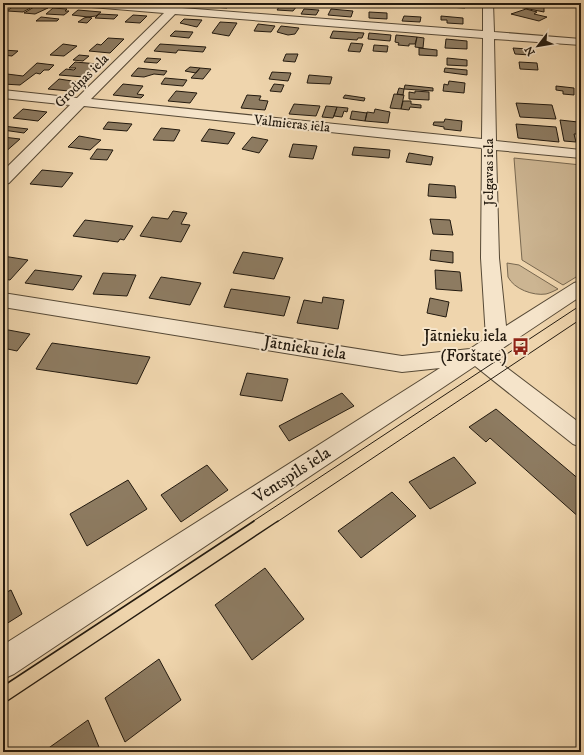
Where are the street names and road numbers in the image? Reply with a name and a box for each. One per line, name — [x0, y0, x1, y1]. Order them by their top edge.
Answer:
street label: Grodņas iela — [51, 50, 113, 112]
street label: Valmieras iela — [252, 111, 331, 137]
street label: Jelgavas iela — [480, 138, 498, 208]
street label: Jātnieku iela — [260, 330, 349, 366]
street label: Ventspils iela — [248, 441, 336, 509]

